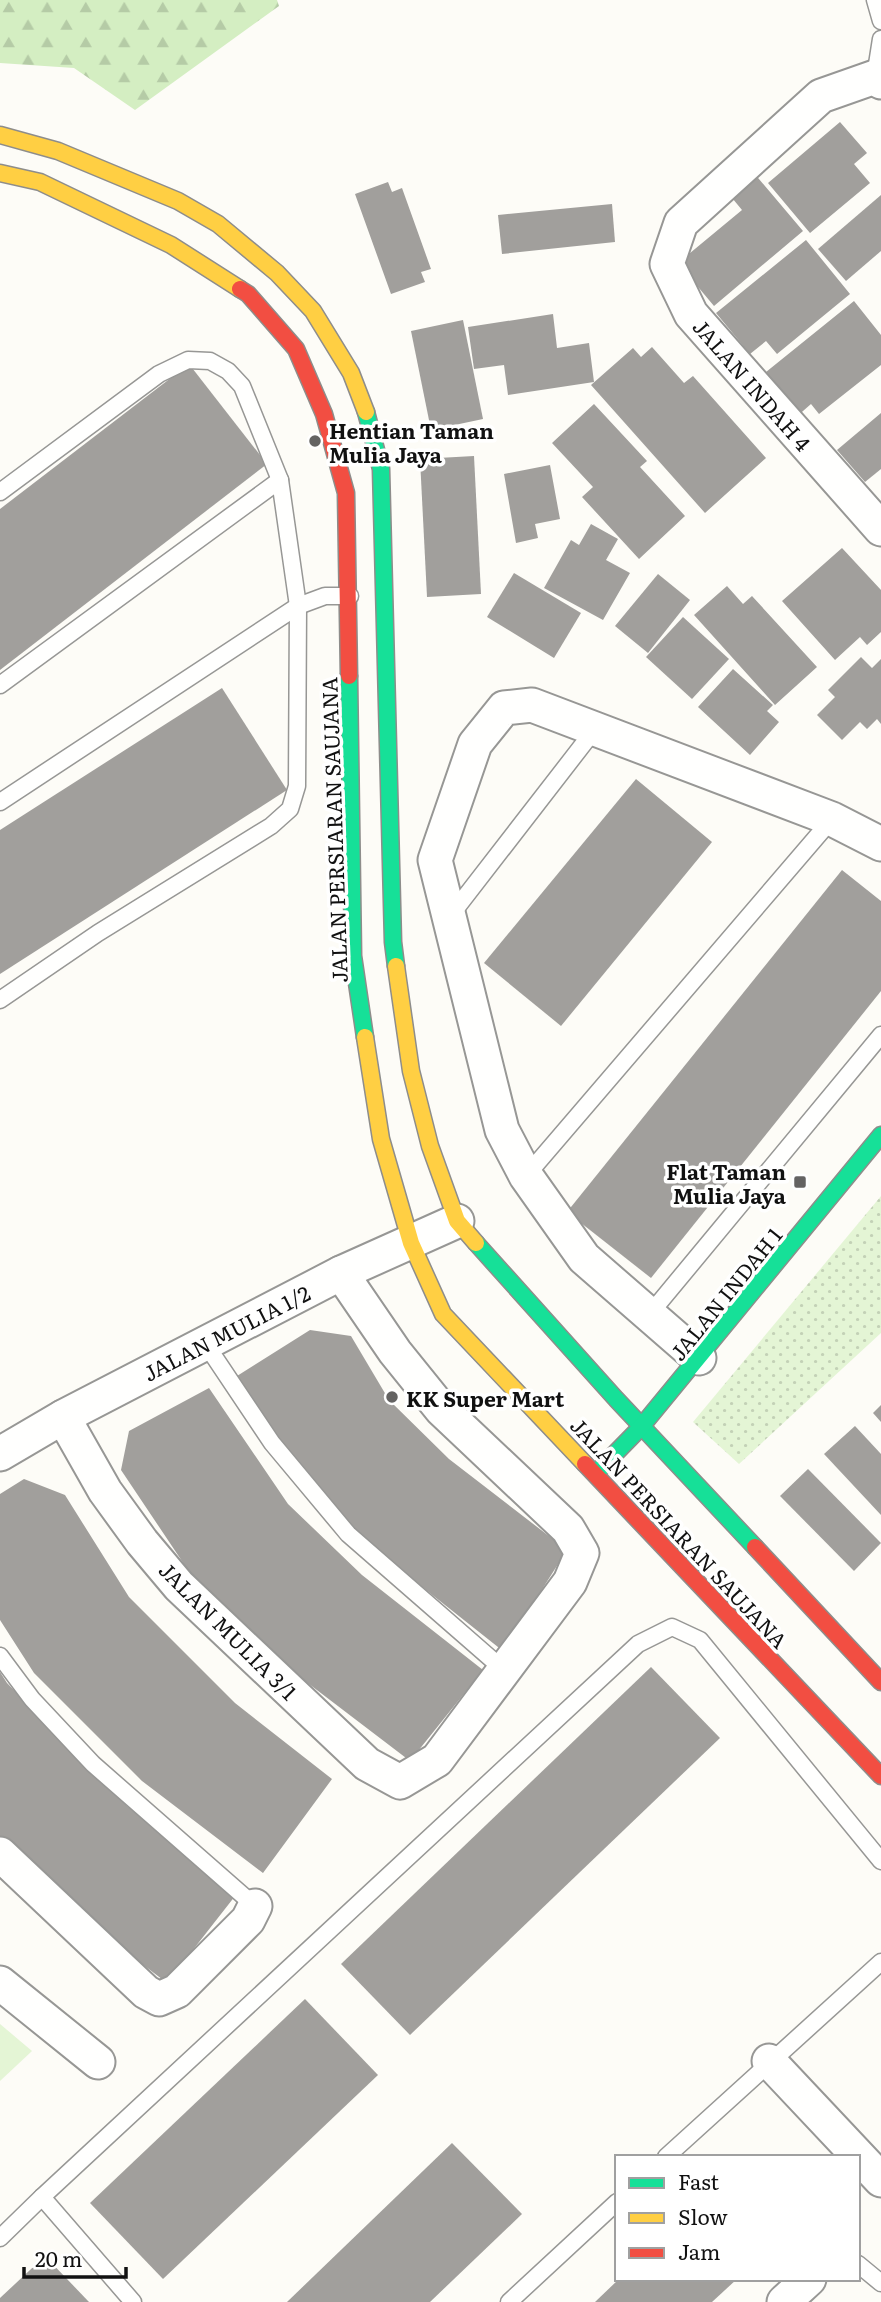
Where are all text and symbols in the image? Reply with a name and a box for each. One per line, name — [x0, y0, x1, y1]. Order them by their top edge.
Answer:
street label: JALAN INDAH 4 — [687, 311, 819, 457]
place label: Hentian Taman Mulia Jaya — [329, 414, 494, 469]
marker: Hentian Taman Mulia Jaya — [307, 433, 323, 449]
street label: JALAN PERSIARAN SAUJANA — [312, 676, 354, 983]
place label: Flat Taman Mulia Jaya — [666, 1155, 787, 1210]
marker: Flat Taman Mulia Jaya — [792, 1174, 808, 1190]
street label: JALAN INDAH 1 — [662, 1220, 789, 1366]
street label: JALAN MULIA 1/2 — [137, 1276, 315, 1388]
place label: KK Super Mart — [406, 1382, 565, 1413]
marker: KK Super Mart — [384, 1389, 400, 1405]
street label: JALAN PERSIARAN SAUJANA — [564, 1410, 796, 1655]
street label: JALAN MULIA 3/1 — [153, 1554, 305, 1706]
legend — [615, 2155, 860, 2281]
text: Fast — [678, 2165, 719, 2196]
text: Slow — [678, 2200, 728, 2231]
text: Jam — [678, 2235, 720, 2266]
scale bar — [24, 2236, 126, 2280]
text: 20 m — [35, 2242, 82, 2273]

